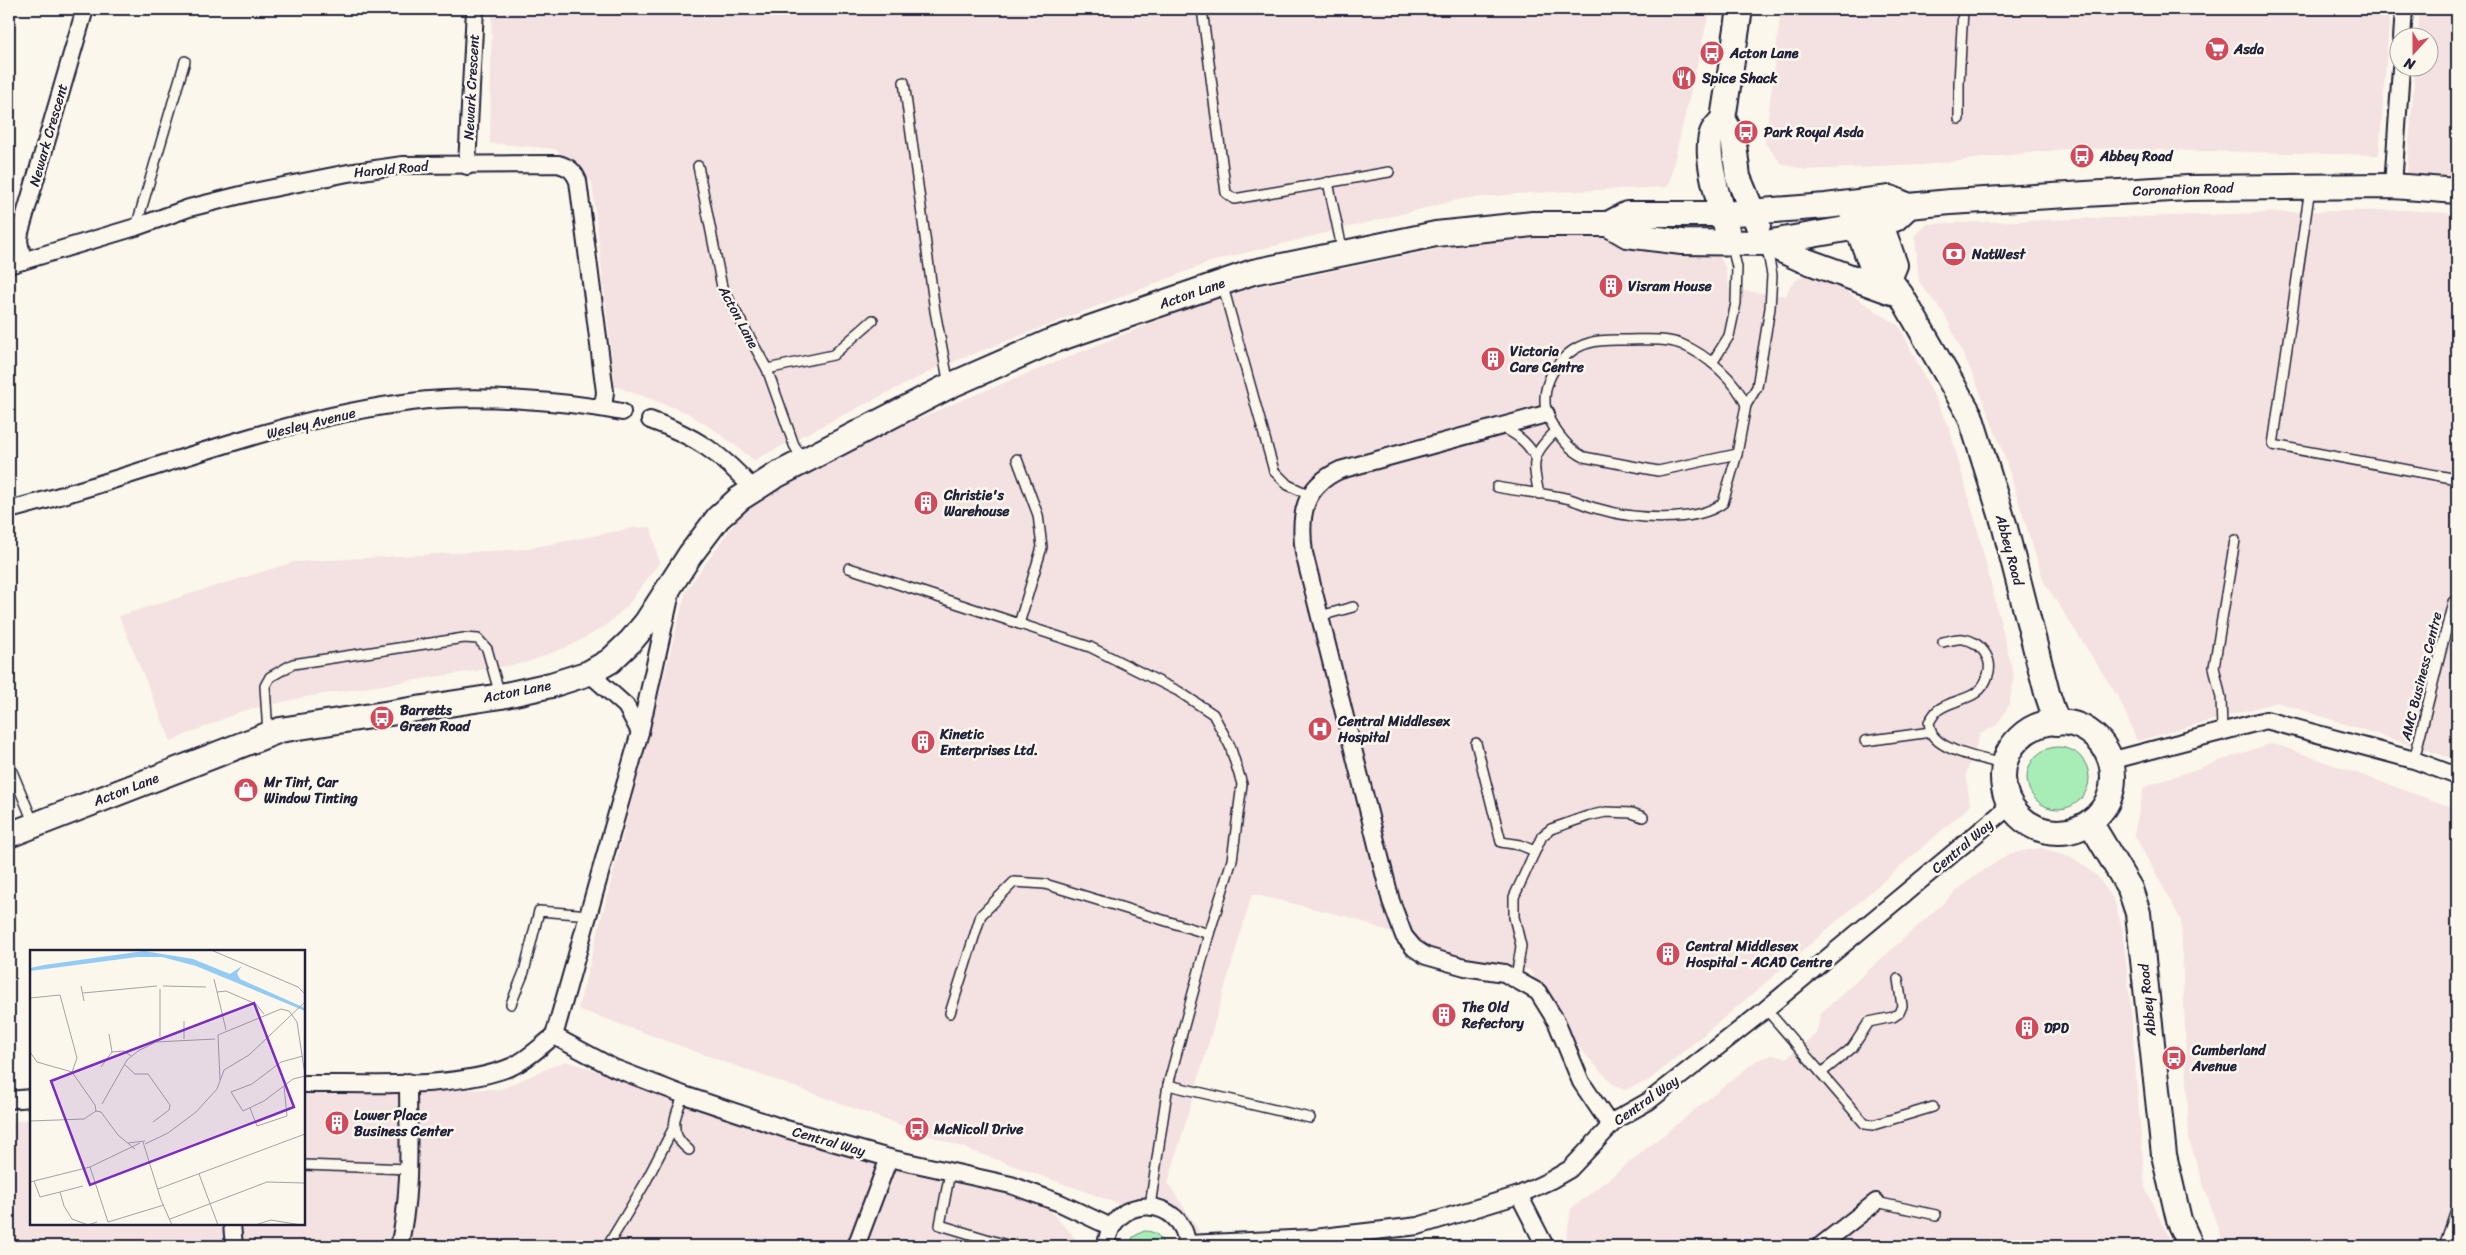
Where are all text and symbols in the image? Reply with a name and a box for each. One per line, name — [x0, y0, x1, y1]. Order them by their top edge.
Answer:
north arrow — [2388, 28, 2438, 78]
street label: Newark Crescent — [456, 33, 487, 141]
supermarket icon: Asda — [2204, 36, 2230, 62]
place label: Asda — [2233, 37, 2264, 62]
bus stop icon: Acton Lane — [1699, 40, 1725, 66]
place label: Acton Lane — [1729, 41, 1799, 66]
text: N — [2400, 50, 2419, 77]
restaurant icon: Spice Shack — [1671, 65, 1697, 91]
place label: Spice Shack — [1701, 66, 1778, 91]
street label: Newark Crescent — [22, 81, 75, 190]
bus stop icon: Park Royal Asda — [1733, 119, 1759, 145]
place label: Park Royal Asda — [1764, 120, 1864, 145]
bus stop icon: Abbey Road — [2069, 143, 2095, 169]
place label: Abbey Road — [2099, 144, 2174, 169]
street label: Harold Road — [353, 154, 431, 185]
street label: Coronation Road — [2132, 175, 2235, 204]
bank icon: NatWest — [1941, 241, 1967, 267]
place label: NatWest — [1971, 242, 2026, 267]
street label: Acton Lane — [1155, 270, 1229, 317]
building icon: Visram House — [1598, 273, 1624, 299]
place label: Visram House — [1628, 274, 1713, 299]
street label: Acton Lane — [711, 280, 766, 354]
place label: Victoria Care Centre — [1509, 339, 1585, 380]
building icon: Victoria Care Centre — [1480, 346, 1506, 372]
street label: Wesley Avenue — [264, 400, 358, 447]
place label: Christie's Warehouse — [943, 483, 1010, 524]
building icon: Christie's Warehouse — [913, 490, 939, 516]
street label: Abbey Road — [1988, 511, 2031, 590]
street label: AMC Business Centre — [2393, 609, 2450, 744]
street label: Acton Lane — [480, 673, 553, 710]
place label: Barretts Green Road — [399, 698, 471, 739]
bus stop icon: Barretts Green Road — [369, 705, 395, 731]
place label: Central Middlesex Hospital — [1337, 709, 1451, 750]
hospital icon: Central Middlesex Hospital — [1307, 716, 1333, 742]
place label: Kinetic Enterprises Ltd. — [939, 722, 1038, 763]
building icon: Kinetic Enterprises Ltd. — [910, 729, 936, 755]
street label: Acton Lane — [89, 765, 163, 814]
place label: Mr Tint, Car Window Tinting — [263, 770, 359, 811]
shop icon: Mr Tint, Car Window Tinting — [233, 777, 259, 803]
street label: Central Way — [1926, 812, 2000, 880]
place label: Central Middlesex Hospital - ACAD Centre — [1685, 934, 1833, 975]
building icon: Central Middlesex Hospital - ACAD Centre — [1655, 941, 1681, 967]
inset map — [30, 950, 305, 1225]
street label: Abbey Road — [2131, 961, 2164, 1038]
place label: The Old Refectory — [1461, 995, 1524, 1036]
building icon: The Old Refectory — [1431, 1002, 1457, 1028]
building icon: DPD — [2014, 1015, 2040, 1041]
place label: DPD — [2044, 1016, 2070, 1041]
place label: Cumberland Avenue — [2191, 1038, 2267, 1079]
bus stop icon: Cumberland Avenue — [2161, 1045, 2187, 1071]
street label: Central Way — [1608, 1068, 1685, 1132]
place label: Lower Place Business Center — [354, 1103, 454, 1144]
building icon: Lower Place Business Center — [324, 1110, 350, 1136]
bus stop icon: McNicoll Drive — [904, 1116, 930, 1142]
place label: McNicoll Drive — [933, 1117, 1024, 1142]
street label: Central Way — [789, 1119, 869, 1164]

